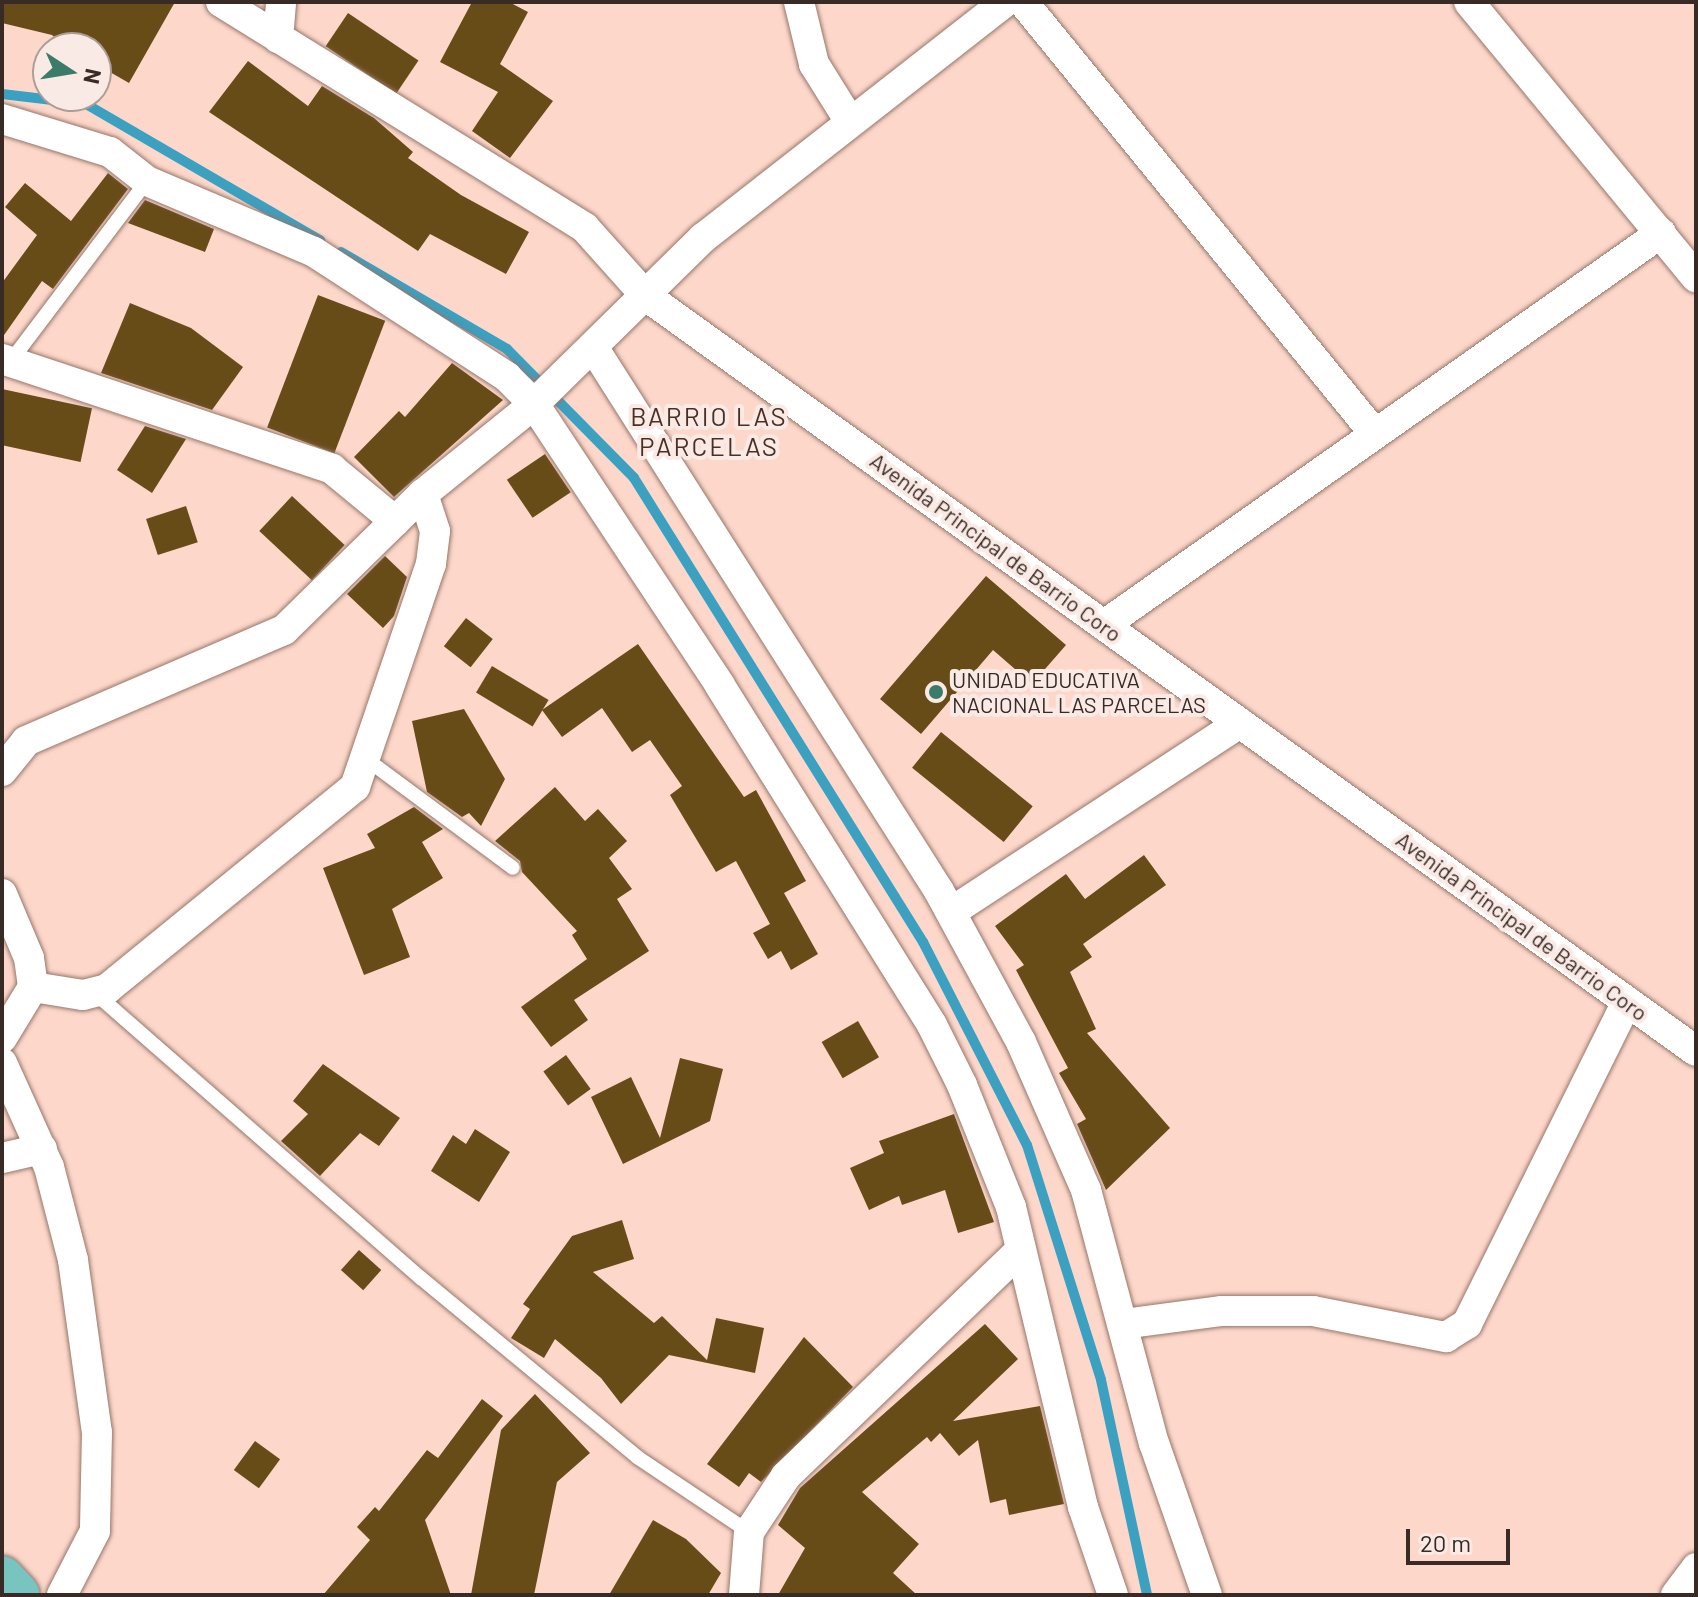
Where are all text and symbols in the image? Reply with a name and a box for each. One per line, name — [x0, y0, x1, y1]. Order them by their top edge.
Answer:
north arrow — [32, 32, 112, 112]
text: N — [79, 67, 108, 86]
district label: BARRIO LAS PARCELAS — [630, 400, 788, 462]
street label: Avenida Principal de Barrio Coro — [865, 447, 1127, 647]
place label: UNIDAD EDUCATIVA NACIONAL LAS PARCELAS — [952, 666, 1206, 718]
marker: UNIDAD EDUCATIVA NACIONAL LAS PARCELAS — [927, 683, 945, 701]
street label: Avenida Principal de Barrio Coro — [1391, 826, 1653, 1026]
scale bar — [1410, 1513, 1514, 1563]
text: 20 m — [1420, 1528, 1471, 1557]

